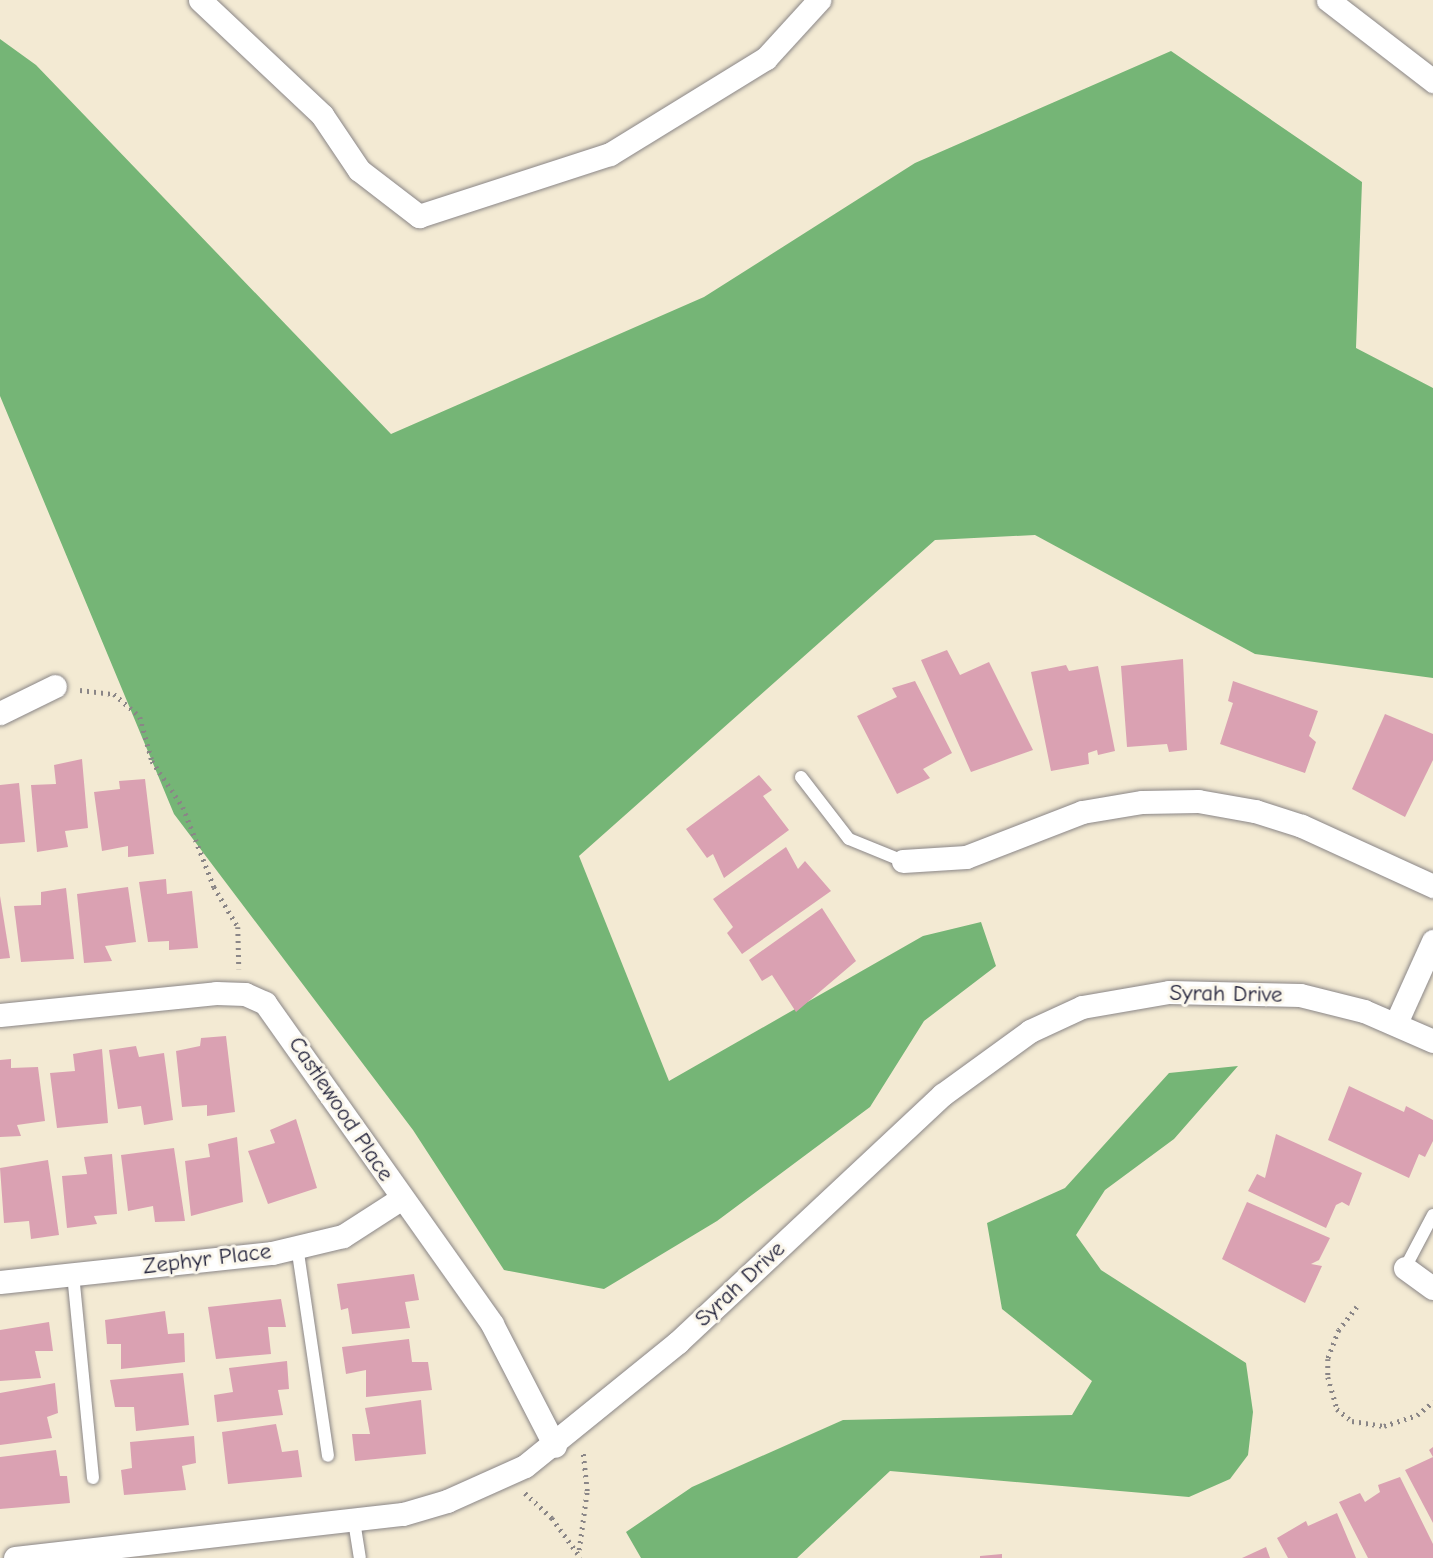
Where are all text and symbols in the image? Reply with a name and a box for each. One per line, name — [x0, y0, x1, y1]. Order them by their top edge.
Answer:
street label: Syrah Drive — [1169, 979, 1283, 1009]
street label: Castlewood Place — [282, 1031, 400, 1187]
street label: Syrah Drive — [689, 1235, 791, 1333]
street label: Zephyr Place — [141, 1237, 273, 1281]

